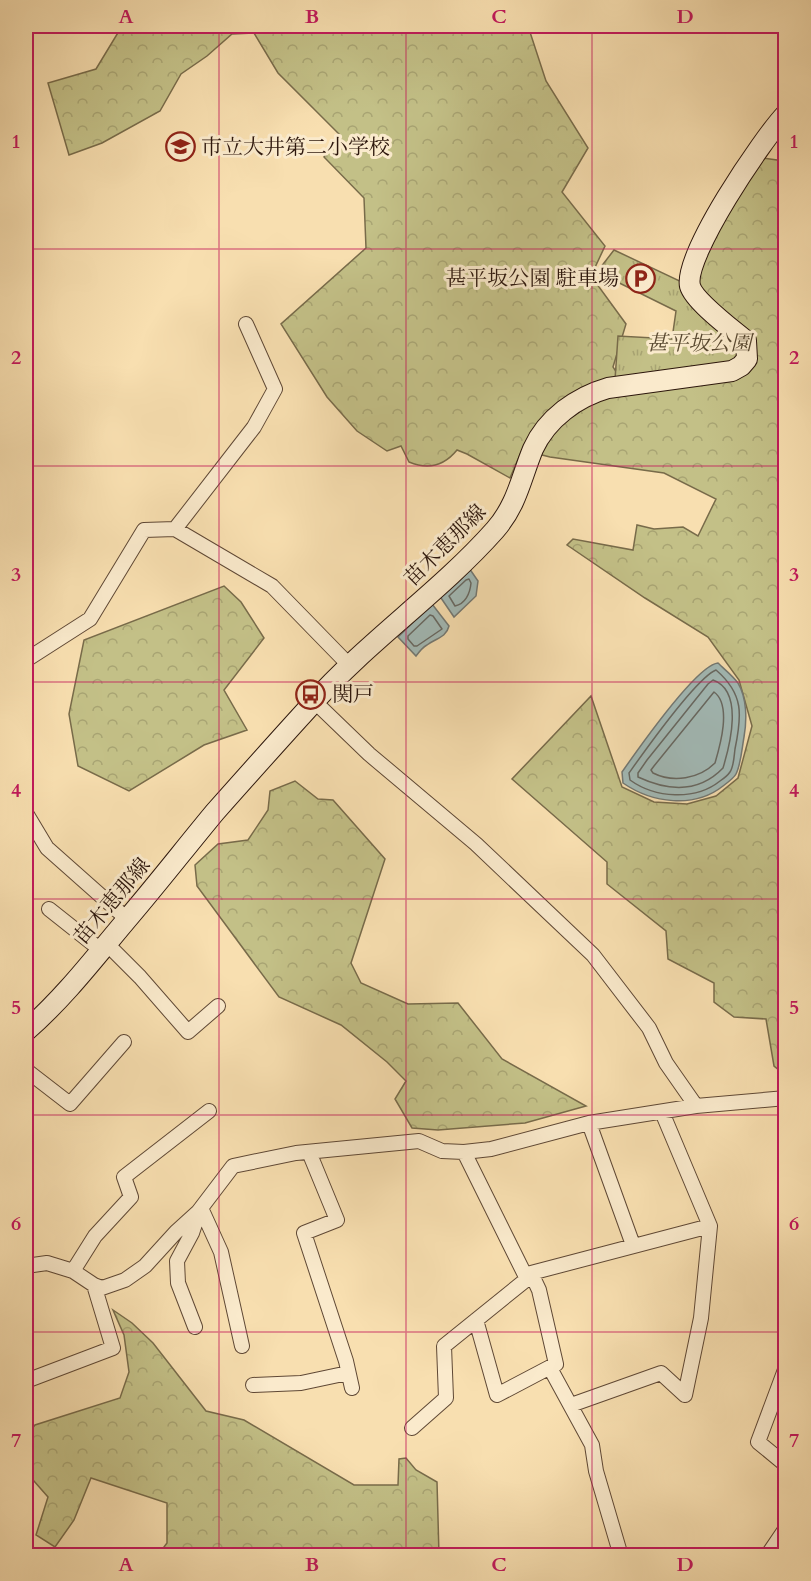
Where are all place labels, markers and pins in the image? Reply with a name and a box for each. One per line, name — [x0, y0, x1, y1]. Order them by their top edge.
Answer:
school or university icon: 市立大井第二小学校 — [164, 131, 196, 163]
place label: 市立大井第二小学校 — [201, 133, 390, 162]
parking icon: 甚平坂公園 駐車場 — [624, 262, 656, 294]
place label: 甚平坂公園 駐車場 — [445, 264, 619, 293]
bus stop icon: 関戸 — [295, 678, 327, 710]
place label: 関戸 — [332, 680, 374, 709]

